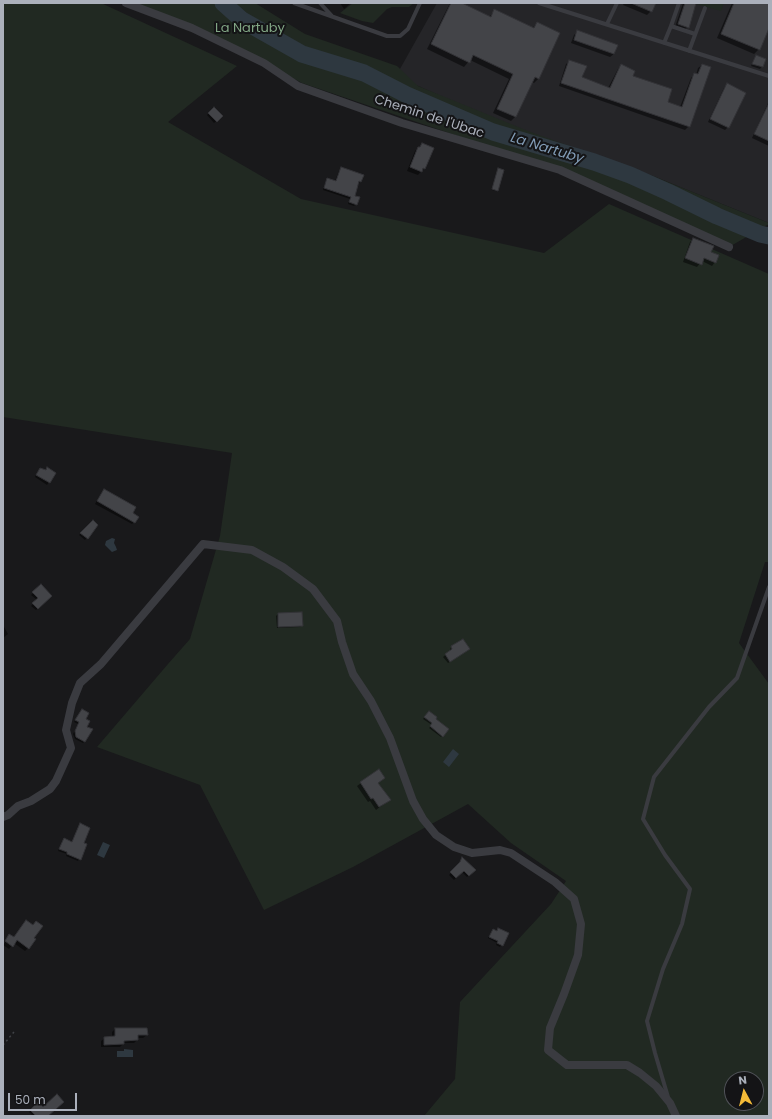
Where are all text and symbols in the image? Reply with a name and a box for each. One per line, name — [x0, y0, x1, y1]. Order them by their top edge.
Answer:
park label: La Nartuby — [215, 21, 285, 37]
street label: Chemin de l'Ubac — [372, 92, 486, 142]
water label: La Nartuby — [508, 130, 586, 168]
north arrow — [724, 1071, 764, 1111]
text: N — [738, 1072, 748, 1089]
scale bar — [10, 1085, 79, 1111]
text: 50 m — [15, 1091, 46, 1108]

